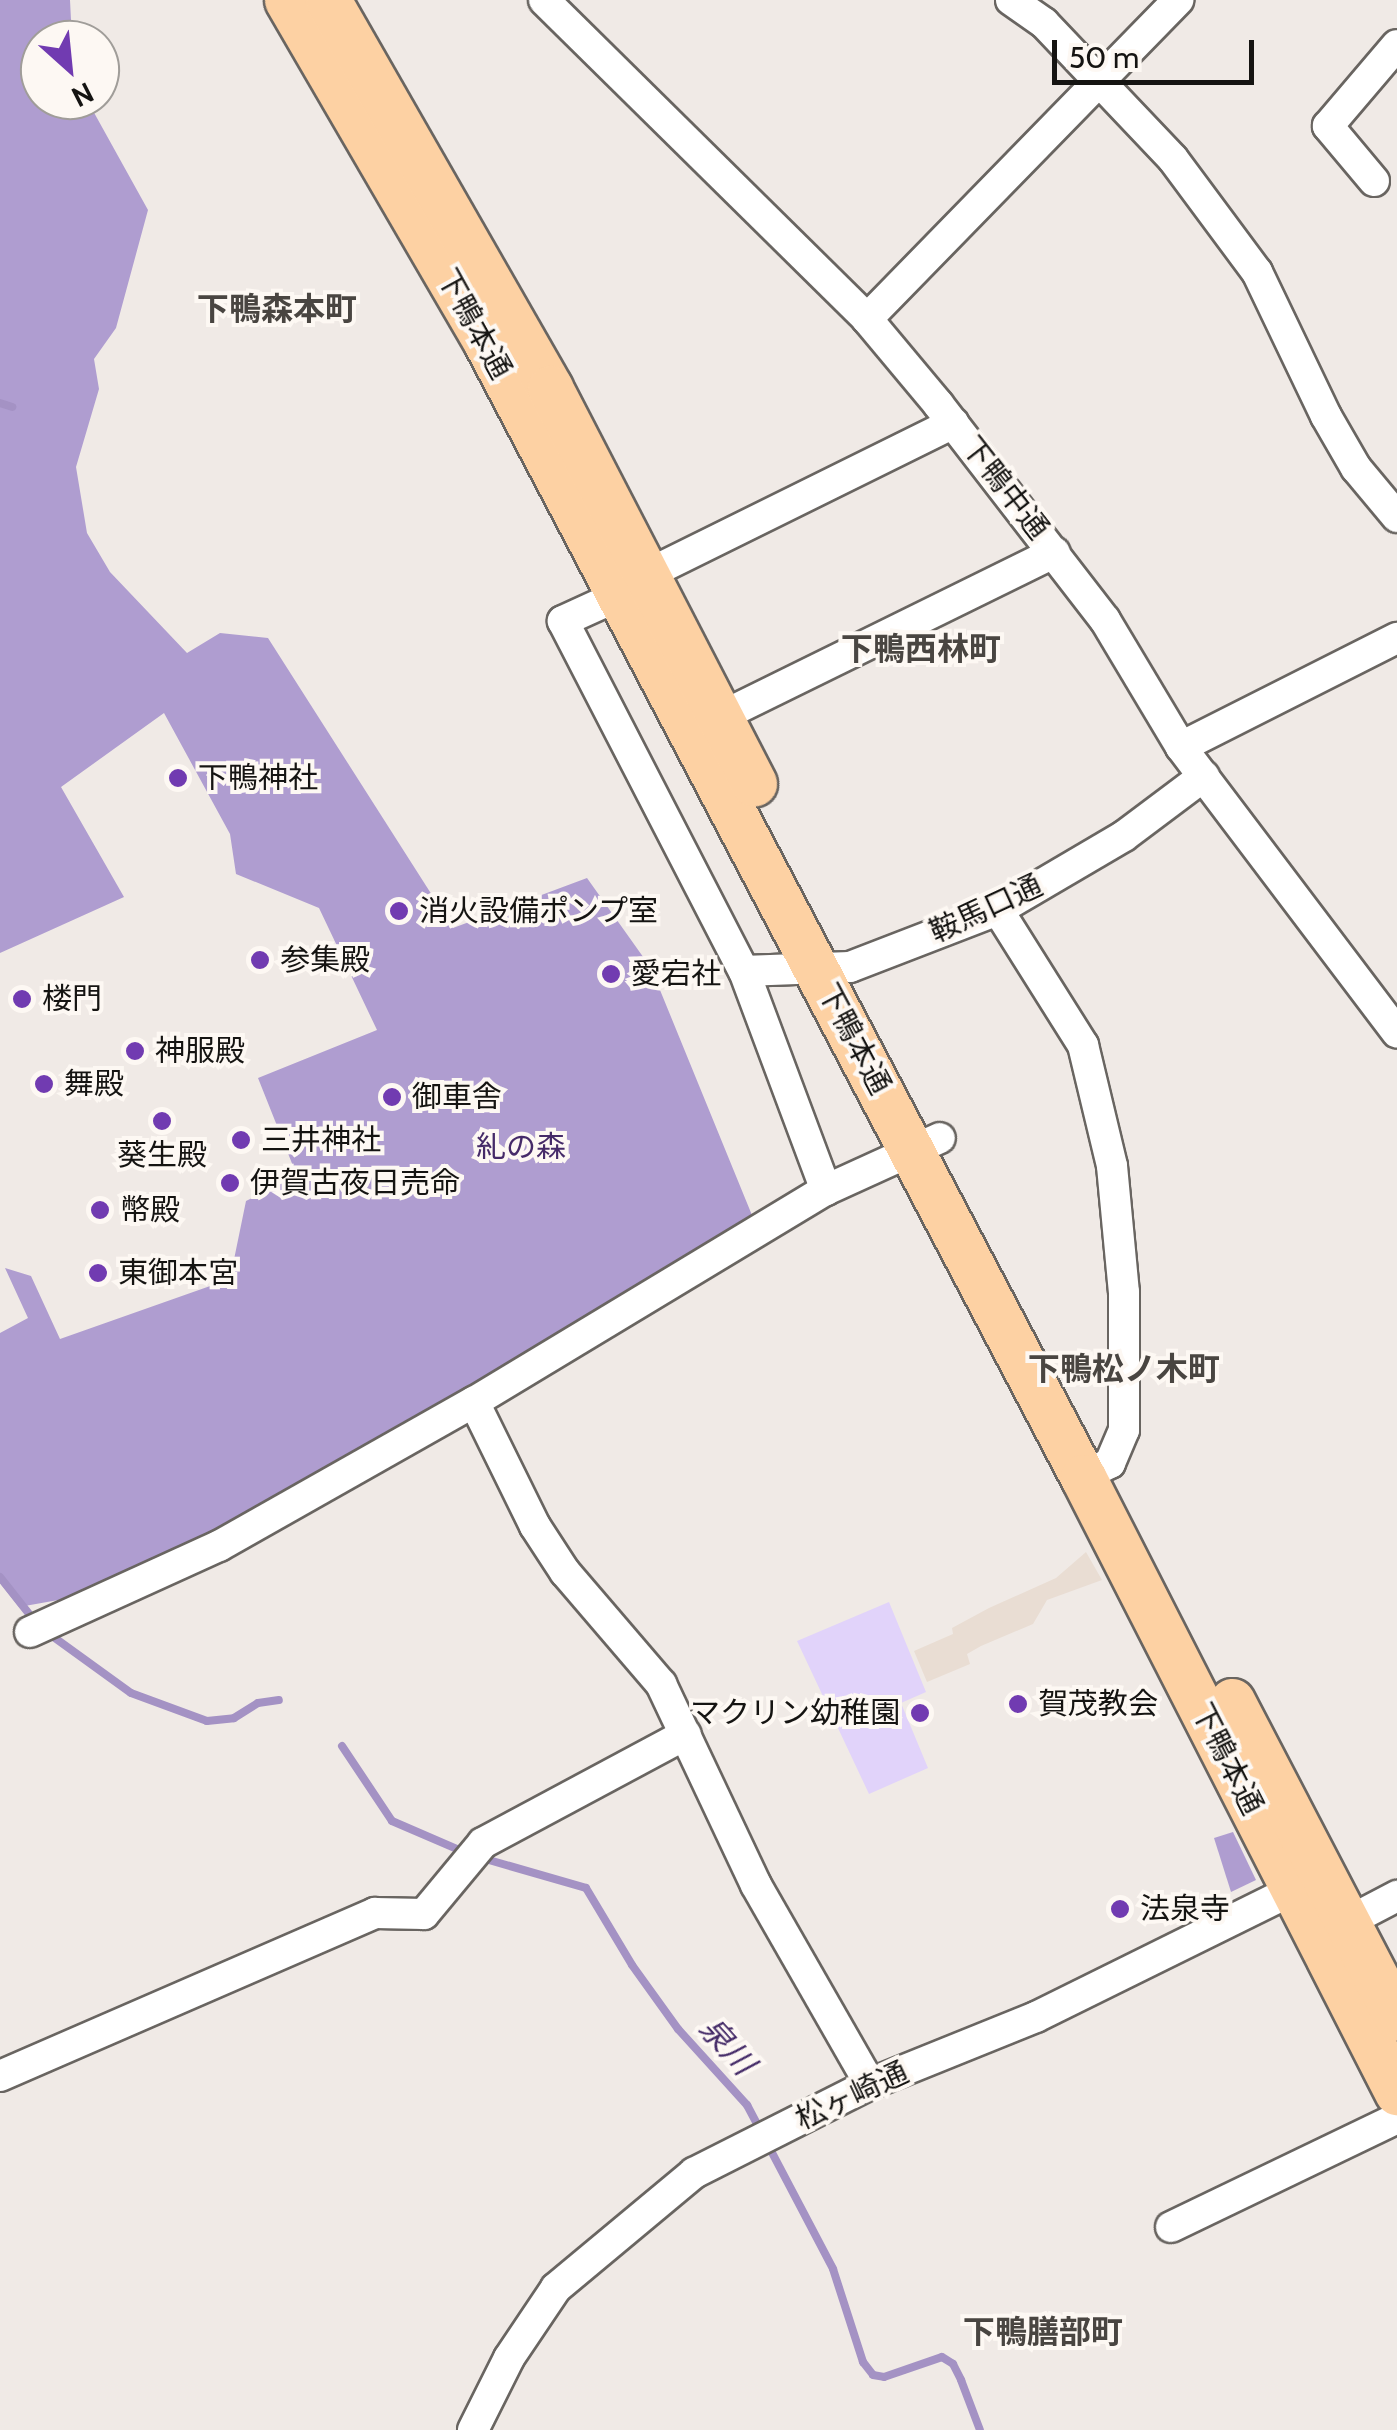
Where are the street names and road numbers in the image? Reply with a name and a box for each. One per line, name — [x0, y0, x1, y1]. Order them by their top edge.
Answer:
street label: 下鴨本通 — [429, 263, 519, 385]
street label: 下鴨中通 — [954, 430, 1056, 546]
street label: 鞍馬口通 — [924, 867, 1048, 951]
street label: 下鴨本通 — [810, 978, 898, 1100]
street label: 下鴨本通 — [1184, 1697, 1270, 1821]
street label: 松ヶ崎通 — [790, 2054, 914, 2138]

